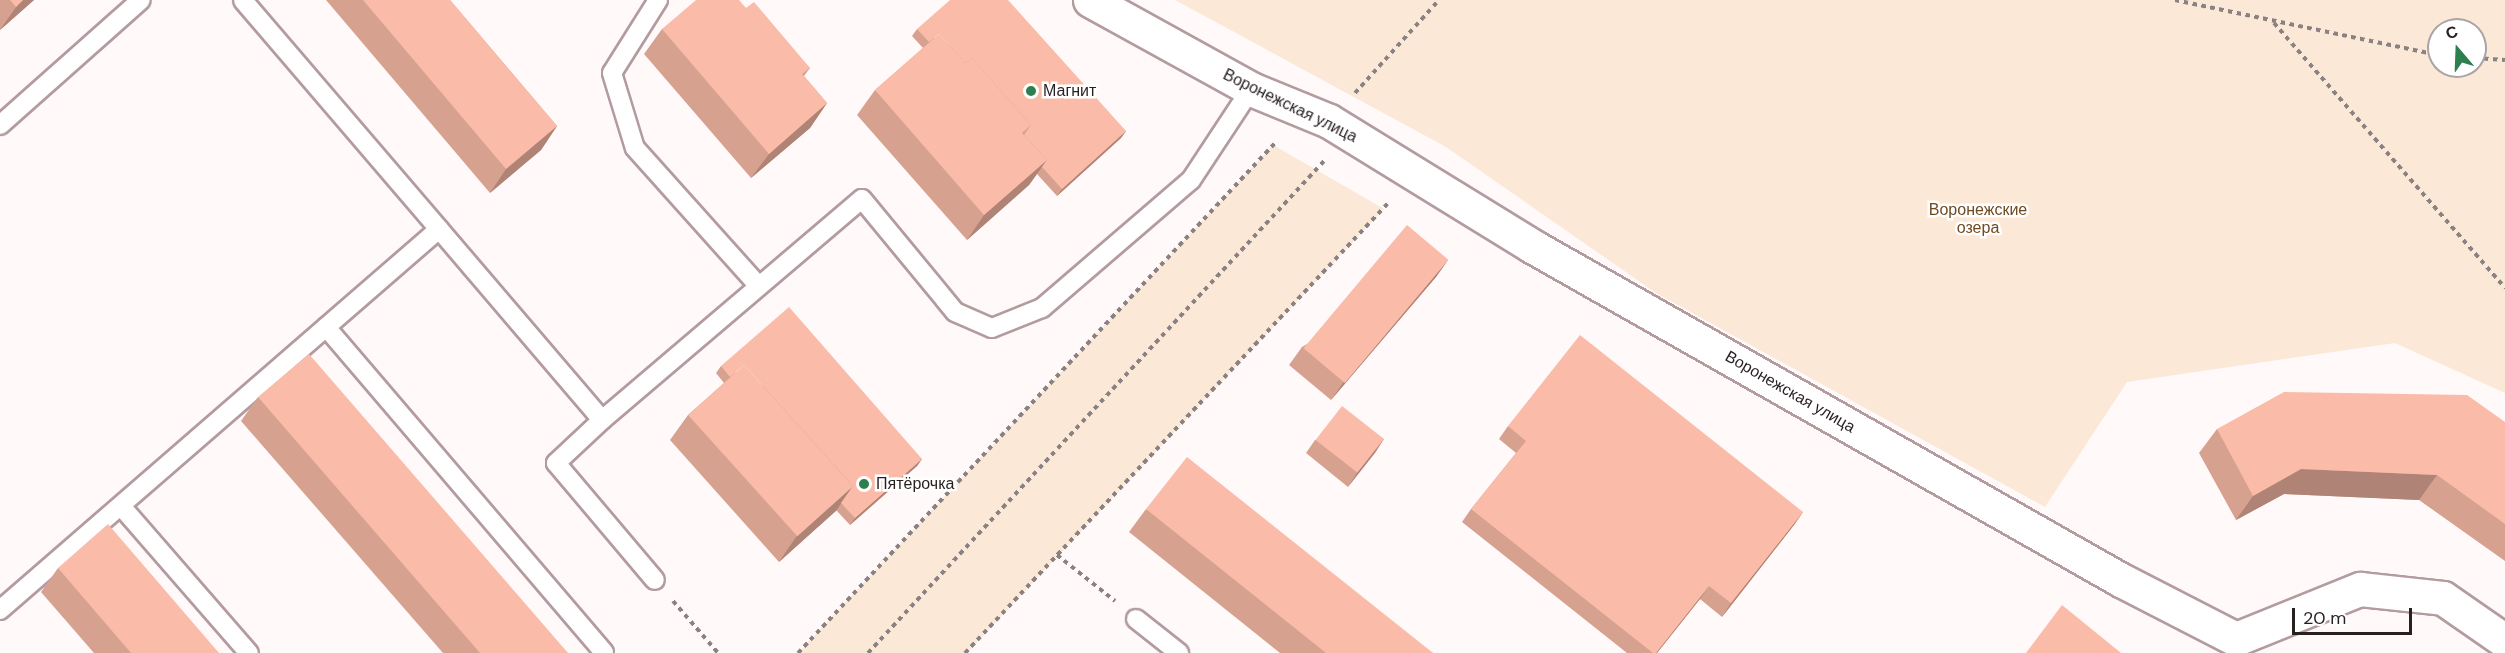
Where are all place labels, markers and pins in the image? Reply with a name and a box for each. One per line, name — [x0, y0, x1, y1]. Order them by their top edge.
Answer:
place label: Магнит — [1043, 81, 1096, 101]
marker: Магнит — [1024, 84, 1038, 98]
place label: Пятёрочка — [876, 474, 954, 494]
marker: Пятёрочка — [857, 477, 871, 491]

